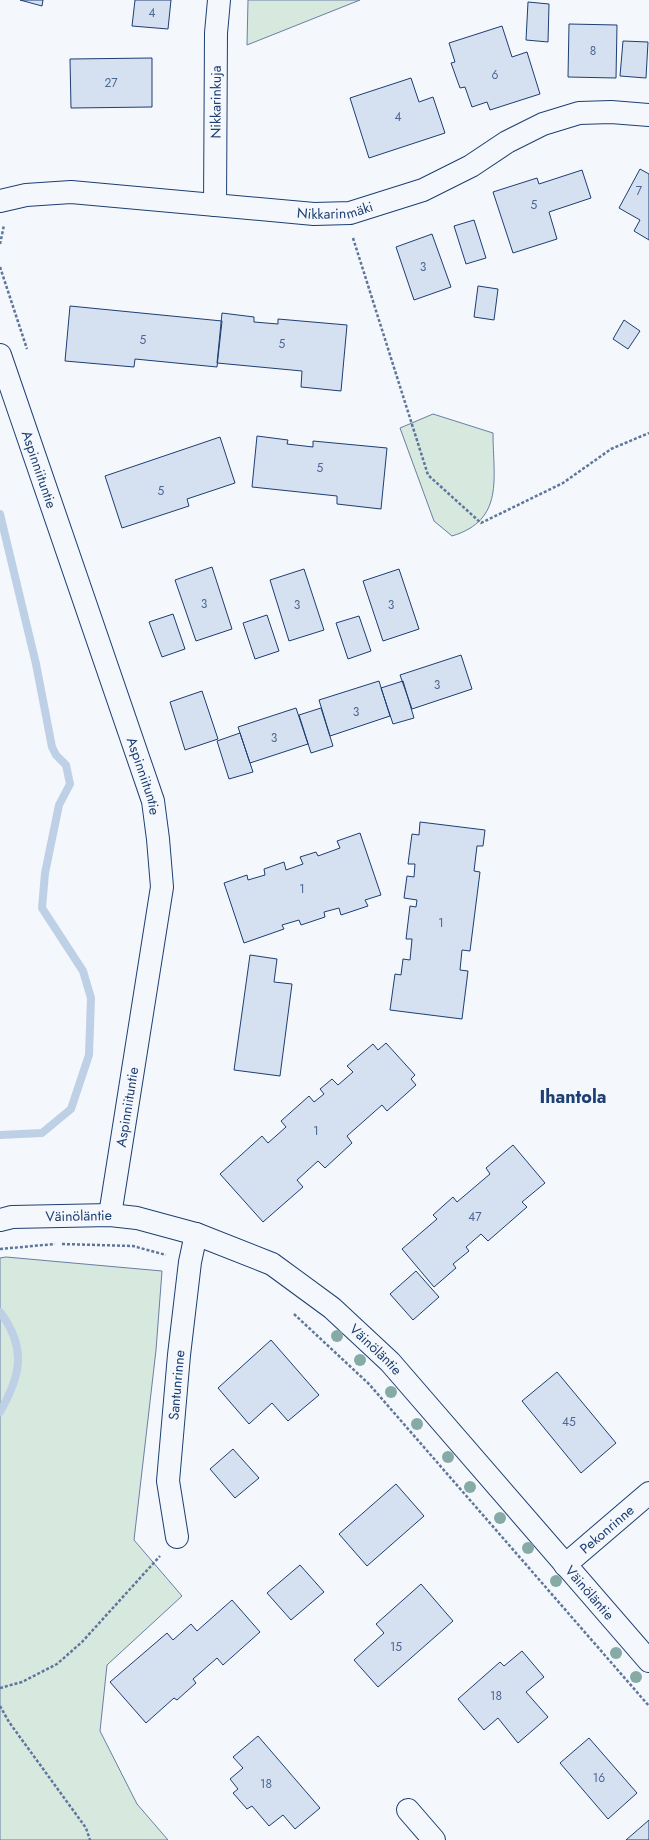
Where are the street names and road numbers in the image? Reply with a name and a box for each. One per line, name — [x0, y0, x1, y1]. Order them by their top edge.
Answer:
street label: Nikkarinkuja — [205, 65, 226, 139]
street label: Nikkarinmäki — [296, 196, 376, 224]
street label: Aspinniituntie — [17, 428, 62, 511]
street label: Aspinniituntie — [122, 734, 165, 816]
street label: Aspinniituntie — [111, 1066, 143, 1148]
street label: Väinöläntie — [45, 1205, 112, 1226]
street label: Väinöläntie — [345, 1319, 407, 1379]
street label: Santunrinne — [163, 1349, 190, 1421]
street label: Pekonrinne — [575, 1500, 638, 1558]
street label: Väinöläntie — [560, 1561, 619, 1624]

